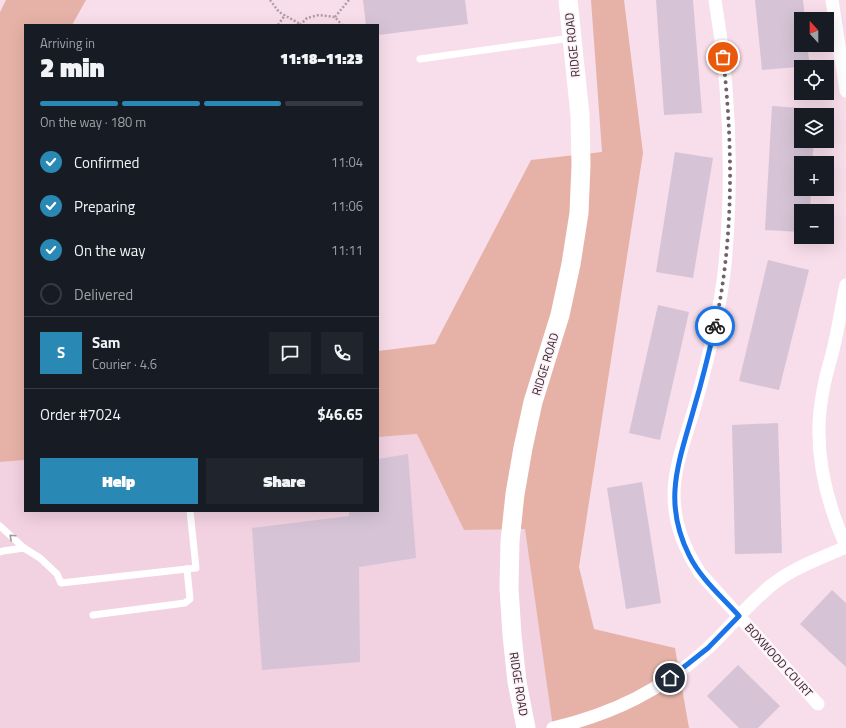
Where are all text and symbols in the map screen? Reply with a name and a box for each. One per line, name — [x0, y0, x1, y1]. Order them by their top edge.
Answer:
street label: RIDGE ROAD — [559, 12, 585, 78]
north arrow — [794, 12, 834, 52]
map controls — [794, 12, 834, 244]
text: Arriving in — [40, 33, 95, 53]
pin — [706, 40, 740, 74]
icon: bag — [712, 46, 734, 68]
text: 11:18–11:23 — [280, 47, 363, 70]
text: 2 min — [40, 48, 105, 87]
button: locate — [794, 60, 834, 100]
button: layers — [794, 108, 834, 148]
text: On the way · 180 m — [40, 112, 146, 132]
icon: check — [40, 151, 62, 173]
text: Confirmed — [74, 151, 139, 174]
text: 11:04 — [331, 152, 363, 172]
button: + — [794, 156, 834, 196]
icon: check — [40, 195, 62, 217]
text: Preparing — [74, 195, 135, 218]
text: 11:06 — [331, 196, 363, 216]
button: − — [794, 204, 834, 244]
icon: check — [40, 239, 62, 261]
text: On the way — [74, 239, 146, 262]
text: 11:11 — [331, 240, 363, 260]
text: Delivered — [74, 283, 133, 306]
courier — [695, 306, 735, 346]
icon: bike — [704, 315, 726, 337]
street label: RIDGE ROAD — [526, 330, 564, 398]
text: Sam — [92, 331, 120, 354]
button: chat — [269, 332, 311, 374]
button: phone — [321, 332, 363, 374]
text: S — [57, 341, 65, 364]
text: Courier · 4.6 — [92, 354, 157, 374]
text: Order #7024 — [40, 403, 121, 426]
text: $46.65 — [317, 403, 363, 426]
button: Help — [40, 458, 198, 504]
button: Share — [206, 458, 363, 504]
one-way arrow — [9, 534, 17, 541]
street label: BOXWOOD COURT — [740, 619, 818, 702]
street label: RIDGE ROAD — [505, 651, 533, 718]
pin — [653, 661, 687, 695]
icon: home — [659, 667, 681, 689]

